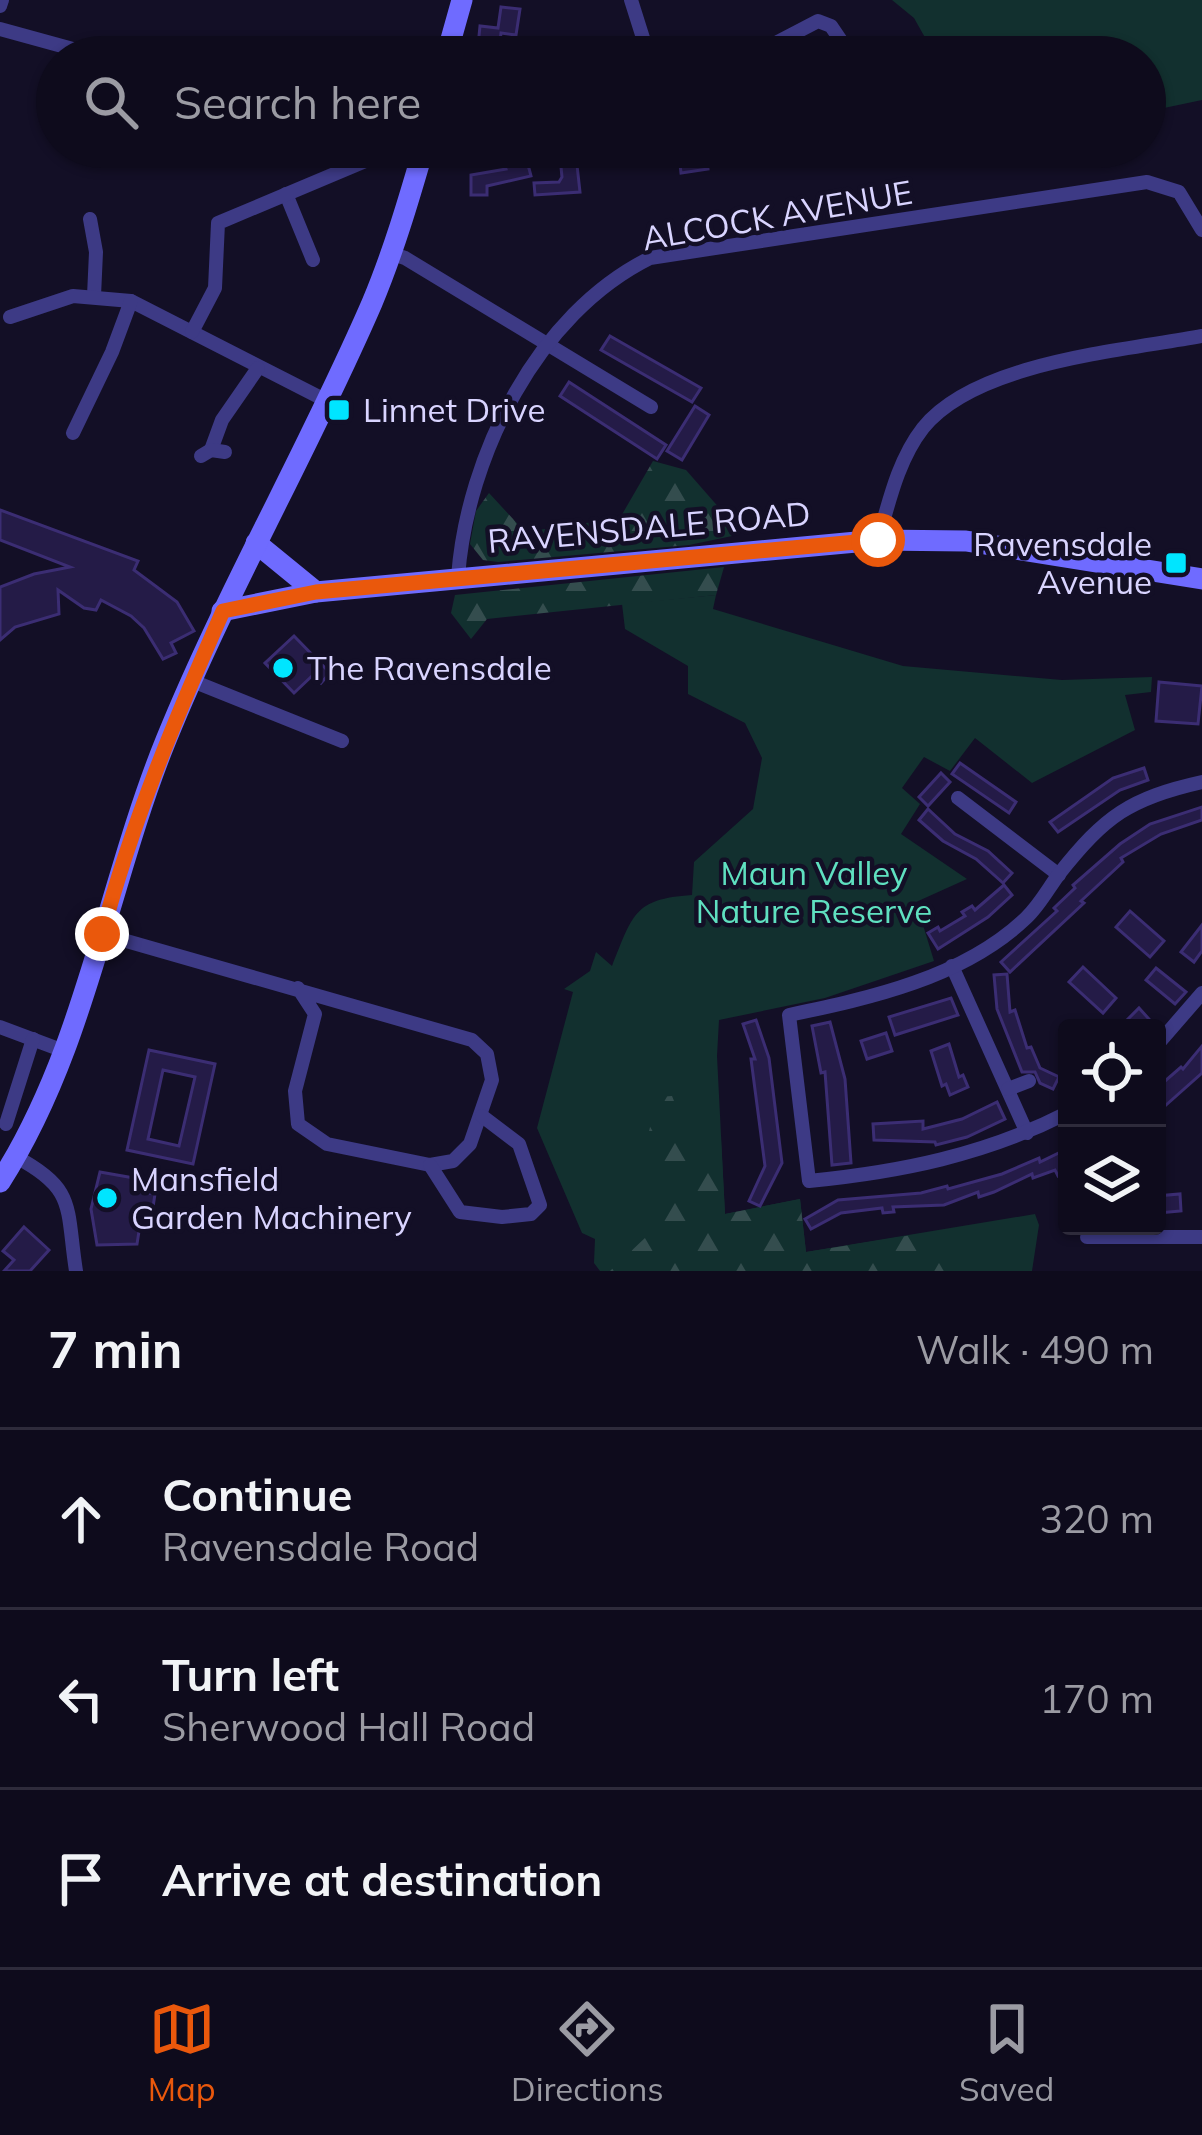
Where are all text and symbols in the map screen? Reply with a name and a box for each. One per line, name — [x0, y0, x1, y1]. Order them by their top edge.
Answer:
search box — [36, 36, 1166, 168]
icon: search — [78, 69, 144, 135]
text: Search here — [174, 74, 421, 130]
street label: ALCOCK AVENUE — [639, 171, 915, 258]
place label: Linnet Drive — [363, 389, 545, 430]
marker: Linnet Drive — [326, 397, 352, 423]
street label: RAVENSDALE ROAD — [486, 492, 812, 561]
route start — [851, 513, 905, 567]
place label: Ravensdale Avenue — [973, 523, 1152, 602]
marker: Ravensdale Avenue — [1163, 550, 1189, 576]
place label: The Ravensdale — [307, 647, 552, 688]
marker: The Ravensdale — [270, 655, 296, 681]
park label: Maun Valley Nature Reserve — [696, 852, 932, 931]
route end — [75, 907, 129, 961]
map controls — [1058, 1019, 1166, 1235]
button: locate — [1058, 1019, 1166, 1127]
button: layers — [1058, 1127, 1166, 1235]
place label: Mansfield Garden Machinery — [131, 1158, 412, 1237]
marker: Mansfield Garden Machinery — [94, 1185, 120, 1211]
text: 7 min — [48, 1317, 183, 1381]
text: Walk · 490 m — [916, 1325, 1154, 1374]
text: Continue — [162, 1466, 352, 1522]
icon: ahead — [48, 1486, 114, 1552]
text: 320 m — [1039, 1494, 1154, 1543]
text: Ravensdale Road — [162, 1522, 479, 1571]
text: Turn left — [162, 1646, 339, 1702]
icon: left — [48, 1666, 114, 1732]
text: 170 m — [1039, 1674, 1154, 1723]
text: Sherwood Hall Road — [162, 1702, 535, 1751]
icon: arrive — [48, 1846, 114, 1912]
text: Arrive at destination — [162, 1851, 602, 1907]
tab: Map — [148, 1996, 216, 2109]
tab: Directions — [511, 1996, 664, 2109]
tab: Saved — [959, 1996, 1054, 2109]

